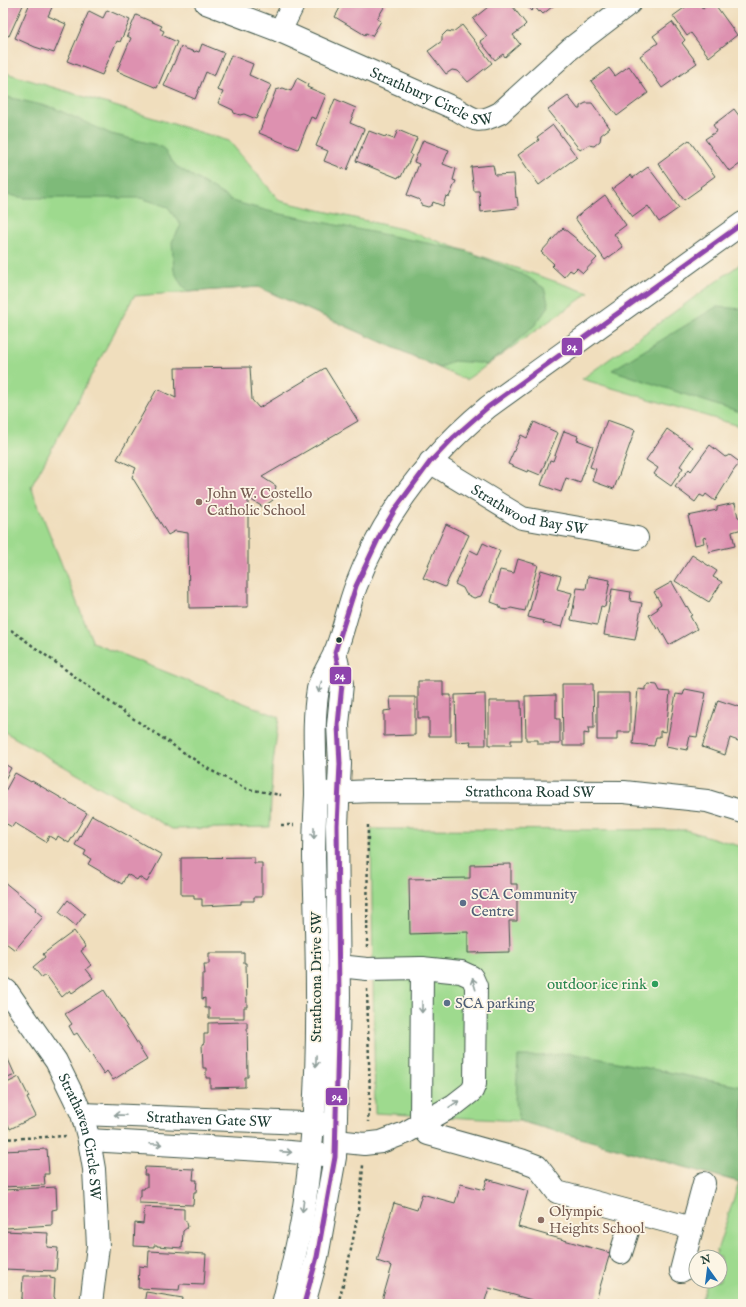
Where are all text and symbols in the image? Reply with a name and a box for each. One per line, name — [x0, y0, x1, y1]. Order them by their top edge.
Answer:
street label: Strathbury Circle SW — [367, 63, 496, 130]
line badge: 94 — [561, 337, 583, 356]
text: 94 — [566, 340, 578, 354]
street label: Strathwood Bay SW — [468, 480, 590, 539]
place label: John W. Costello Catholic School — [205, 484, 312, 520]
marker: John W. Costello Catholic School — [194, 497, 204, 507]
unlabelled marker — [334, 635, 344, 645]
line badge: 94 — [329, 666, 352, 685]
text: 94 — [334, 669, 346, 683]
one-way arrow — [315, 681, 323, 694]
street label: Strathcona Road SW — [465, 782, 595, 802]
one-way arrow — [311, 826, 318, 839]
place label: SCA Community Centre — [471, 885, 578, 921]
marker: SCA Community Centre — [458, 898, 468, 908]
street label: Strathcona Drive SW — [307, 911, 326, 1042]
place label: outdoor ice rink — [547, 975, 648, 994]
one-way arrow — [470, 978, 477, 991]
marker: outdoor ice rink — [650, 979, 660, 989]
place label: SCA parking — [455, 994, 536, 1013]
marker: SCA parking — [442, 998, 452, 1008]
one-way arrow — [418, 1000, 426, 1013]
one-way arrow — [312, 1054, 320, 1067]
street label: Strathaven Circle SW — [53, 1070, 105, 1201]
line badge: 94 — [325, 1087, 348, 1106]
text: 94 — [331, 1090, 343, 1104]
one-way arrow — [448, 1100, 459, 1108]
street label: Strathaven Gate SW — [146, 1108, 272, 1132]
one-way arrow — [114, 1112, 127, 1119]
one-way arrow — [149, 1141, 162, 1148]
one-way arrow — [279, 1148, 292, 1155]
one-way arrow — [299, 1199, 307, 1212]
place label: Olympic Heights School — [549, 1202, 646, 1238]
marker: Olympic Heights School — [536, 1215, 546, 1225]
north arrow — [688, 1249, 728, 1289]
text: N — [699, 1252, 713, 1268]

